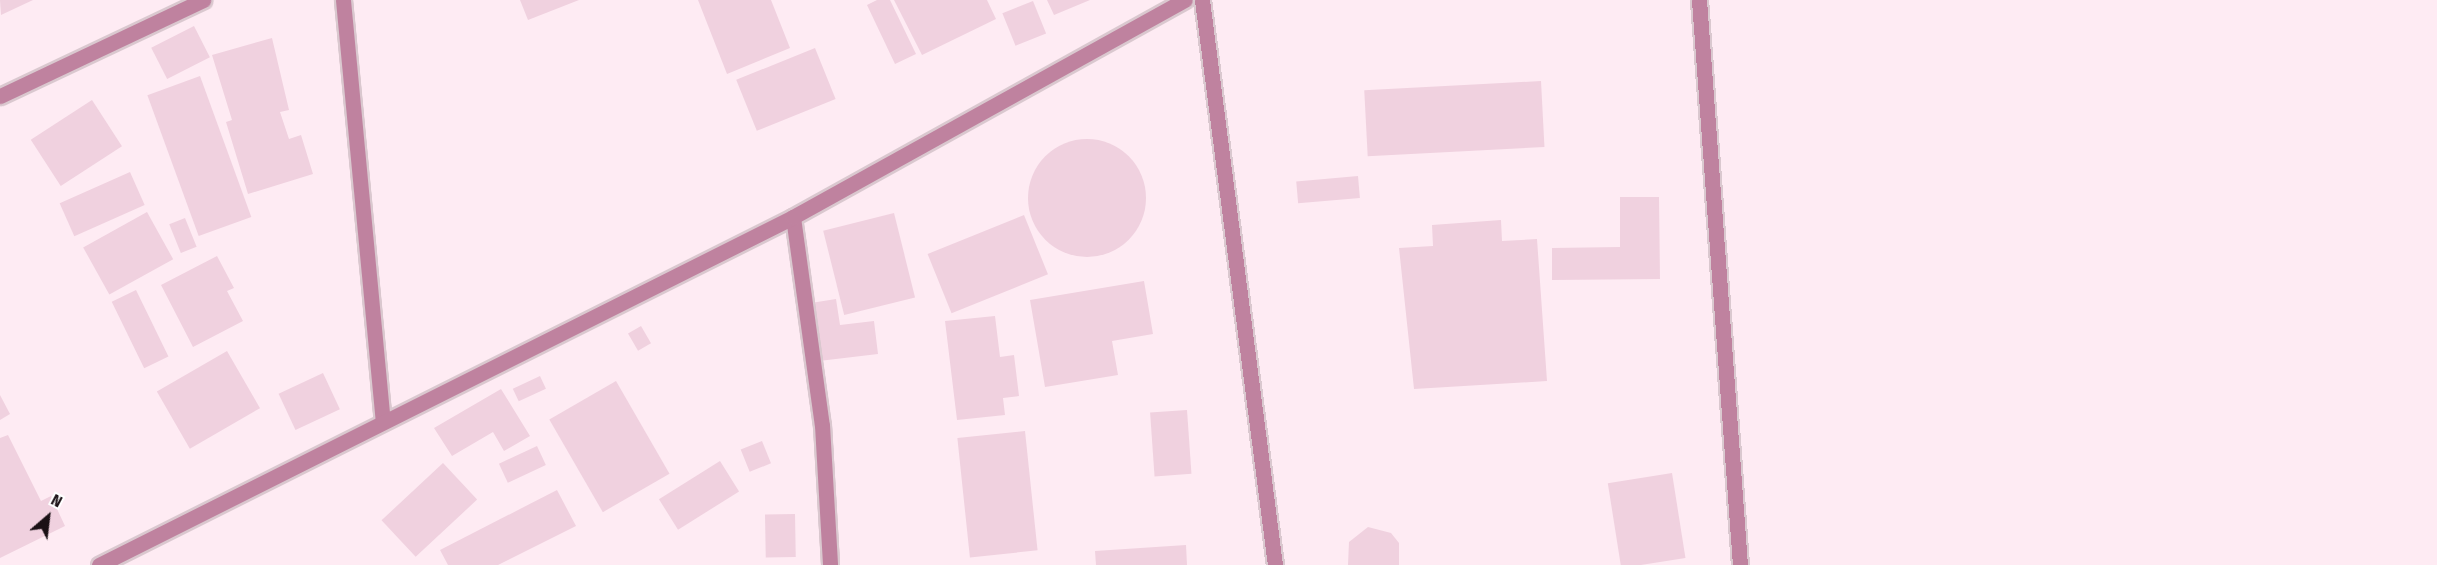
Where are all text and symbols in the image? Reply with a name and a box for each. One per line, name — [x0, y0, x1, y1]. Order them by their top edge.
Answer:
north arrow — [18, 487, 78, 547]
text: N — [48, 490, 65, 511]

